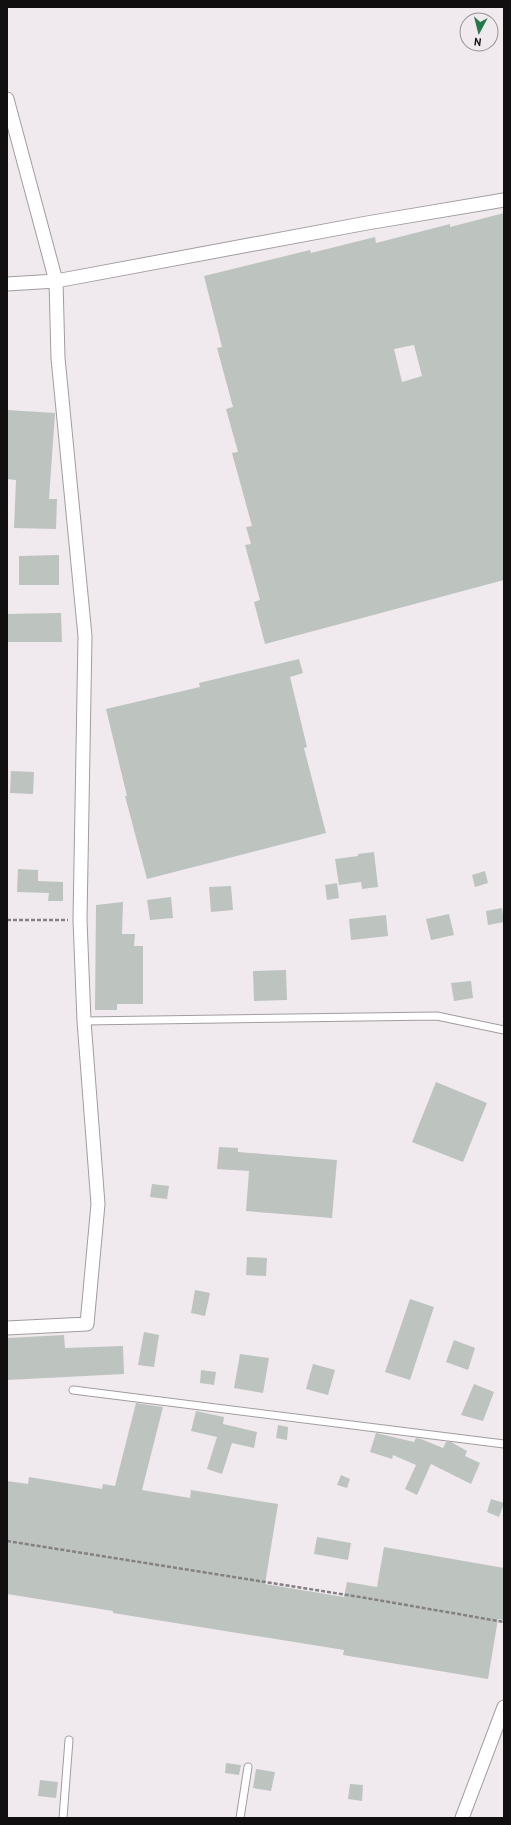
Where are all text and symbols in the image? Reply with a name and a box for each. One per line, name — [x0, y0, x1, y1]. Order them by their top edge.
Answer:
north arrow — [459, 12, 499, 52]
text: N — [473, 35, 482, 49]

